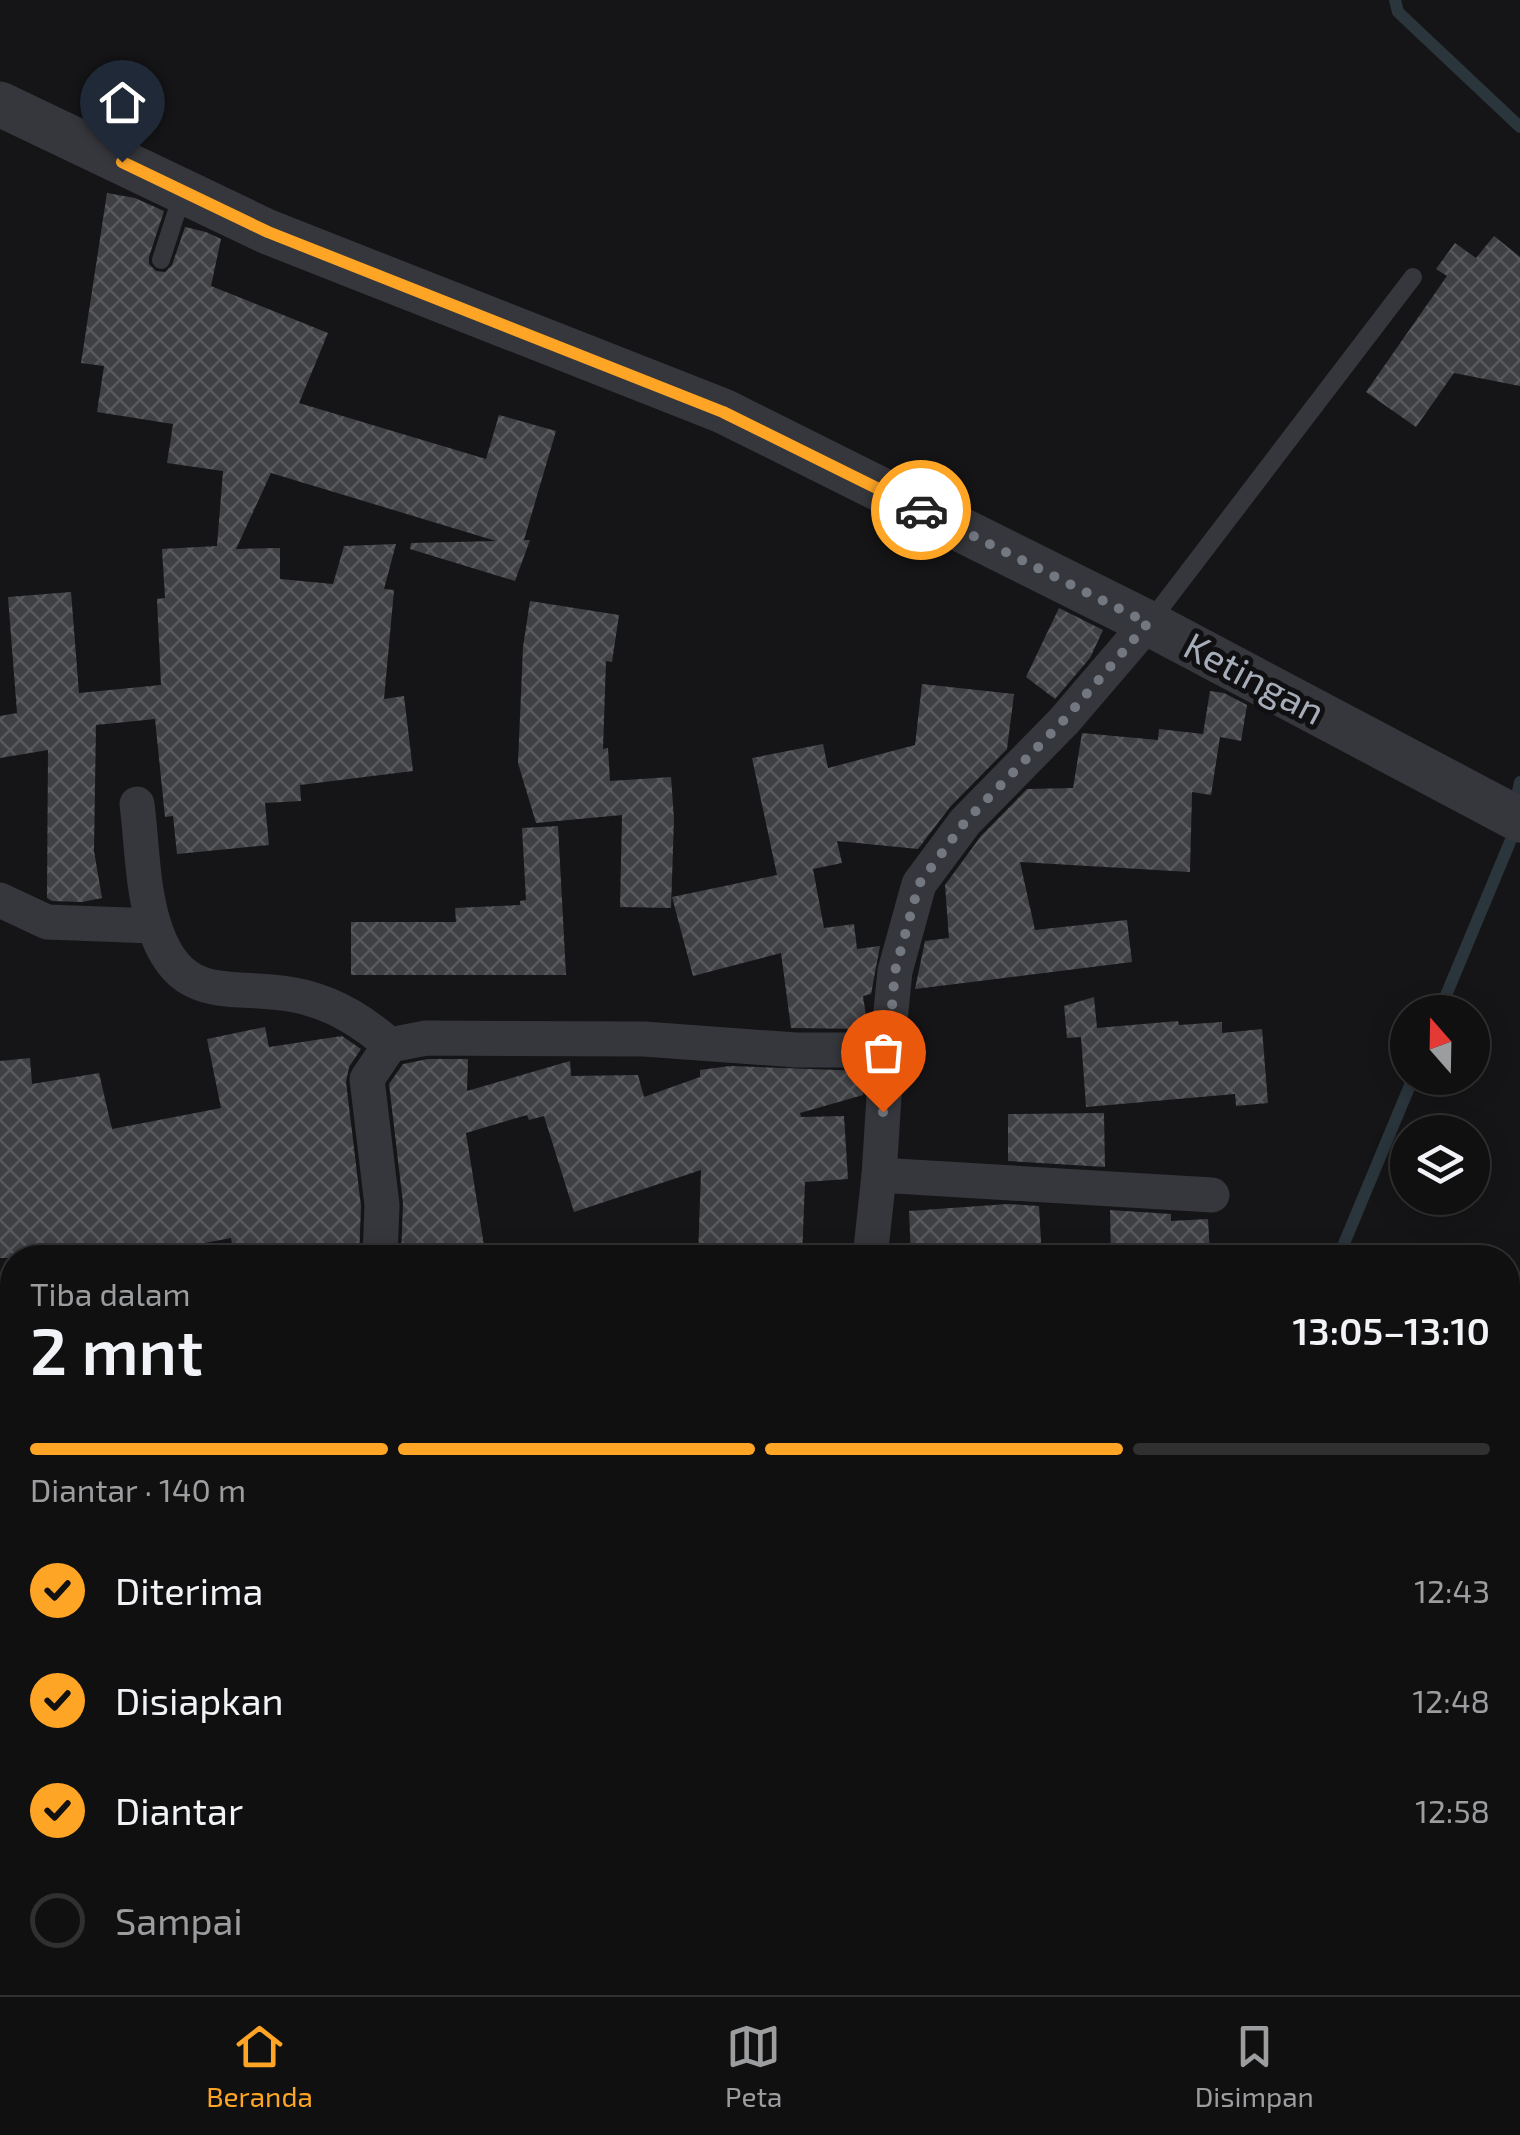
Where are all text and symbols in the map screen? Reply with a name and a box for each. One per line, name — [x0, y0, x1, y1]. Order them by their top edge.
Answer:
pin — [80, 60, 165, 163]
icon: home — [95, 75, 150, 130]
courier — [871, 460, 971, 560]
icon: car — [894, 483, 949, 538]
street label: Ketingan — [1177, 621, 1333, 733]
north arrow — [1390, 995, 1490, 1095]
map controls — [1390, 995, 1490, 1215]
pin — [841, 1010, 926, 1113]
icon: bag — [856, 1025, 911, 1080]
button: layers — [1390, 1115, 1490, 1215]
text: Tiba dalam — [30, 1274, 190, 1312]
text: 13:05–13:10 — [1292, 1307, 1490, 1353]
text: 2 mnt — [30, 1310, 203, 1388]
text: Diantar · 140 m — [30, 1470, 246, 1508]
icon: check — [30, 1563, 85, 1618]
text: Diterima — [115, 1567, 263, 1613]
text: 12:43 — [1414, 1571, 1490, 1609]
icon: check — [30, 1673, 85, 1728]
text: Disiapkan — [115, 1677, 284, 1723]
text: 12:48 — [1413, 1681, 1490, 1719]
icon: check — [30, 1783, 85, 1838]
text: Diantar — [115, 1787, 243, 1833]
text: 12:58 — [1415, 1791, 1490, 1829]
text: Sampai — [115, 1897, 243, 1943]
tab: Beranda — [206, 2019, 313, 2113]
tab: Peta — [725, 2019, 783, 2113]
tab: Disimpan — [1195, 2019, 1314, 2113]

